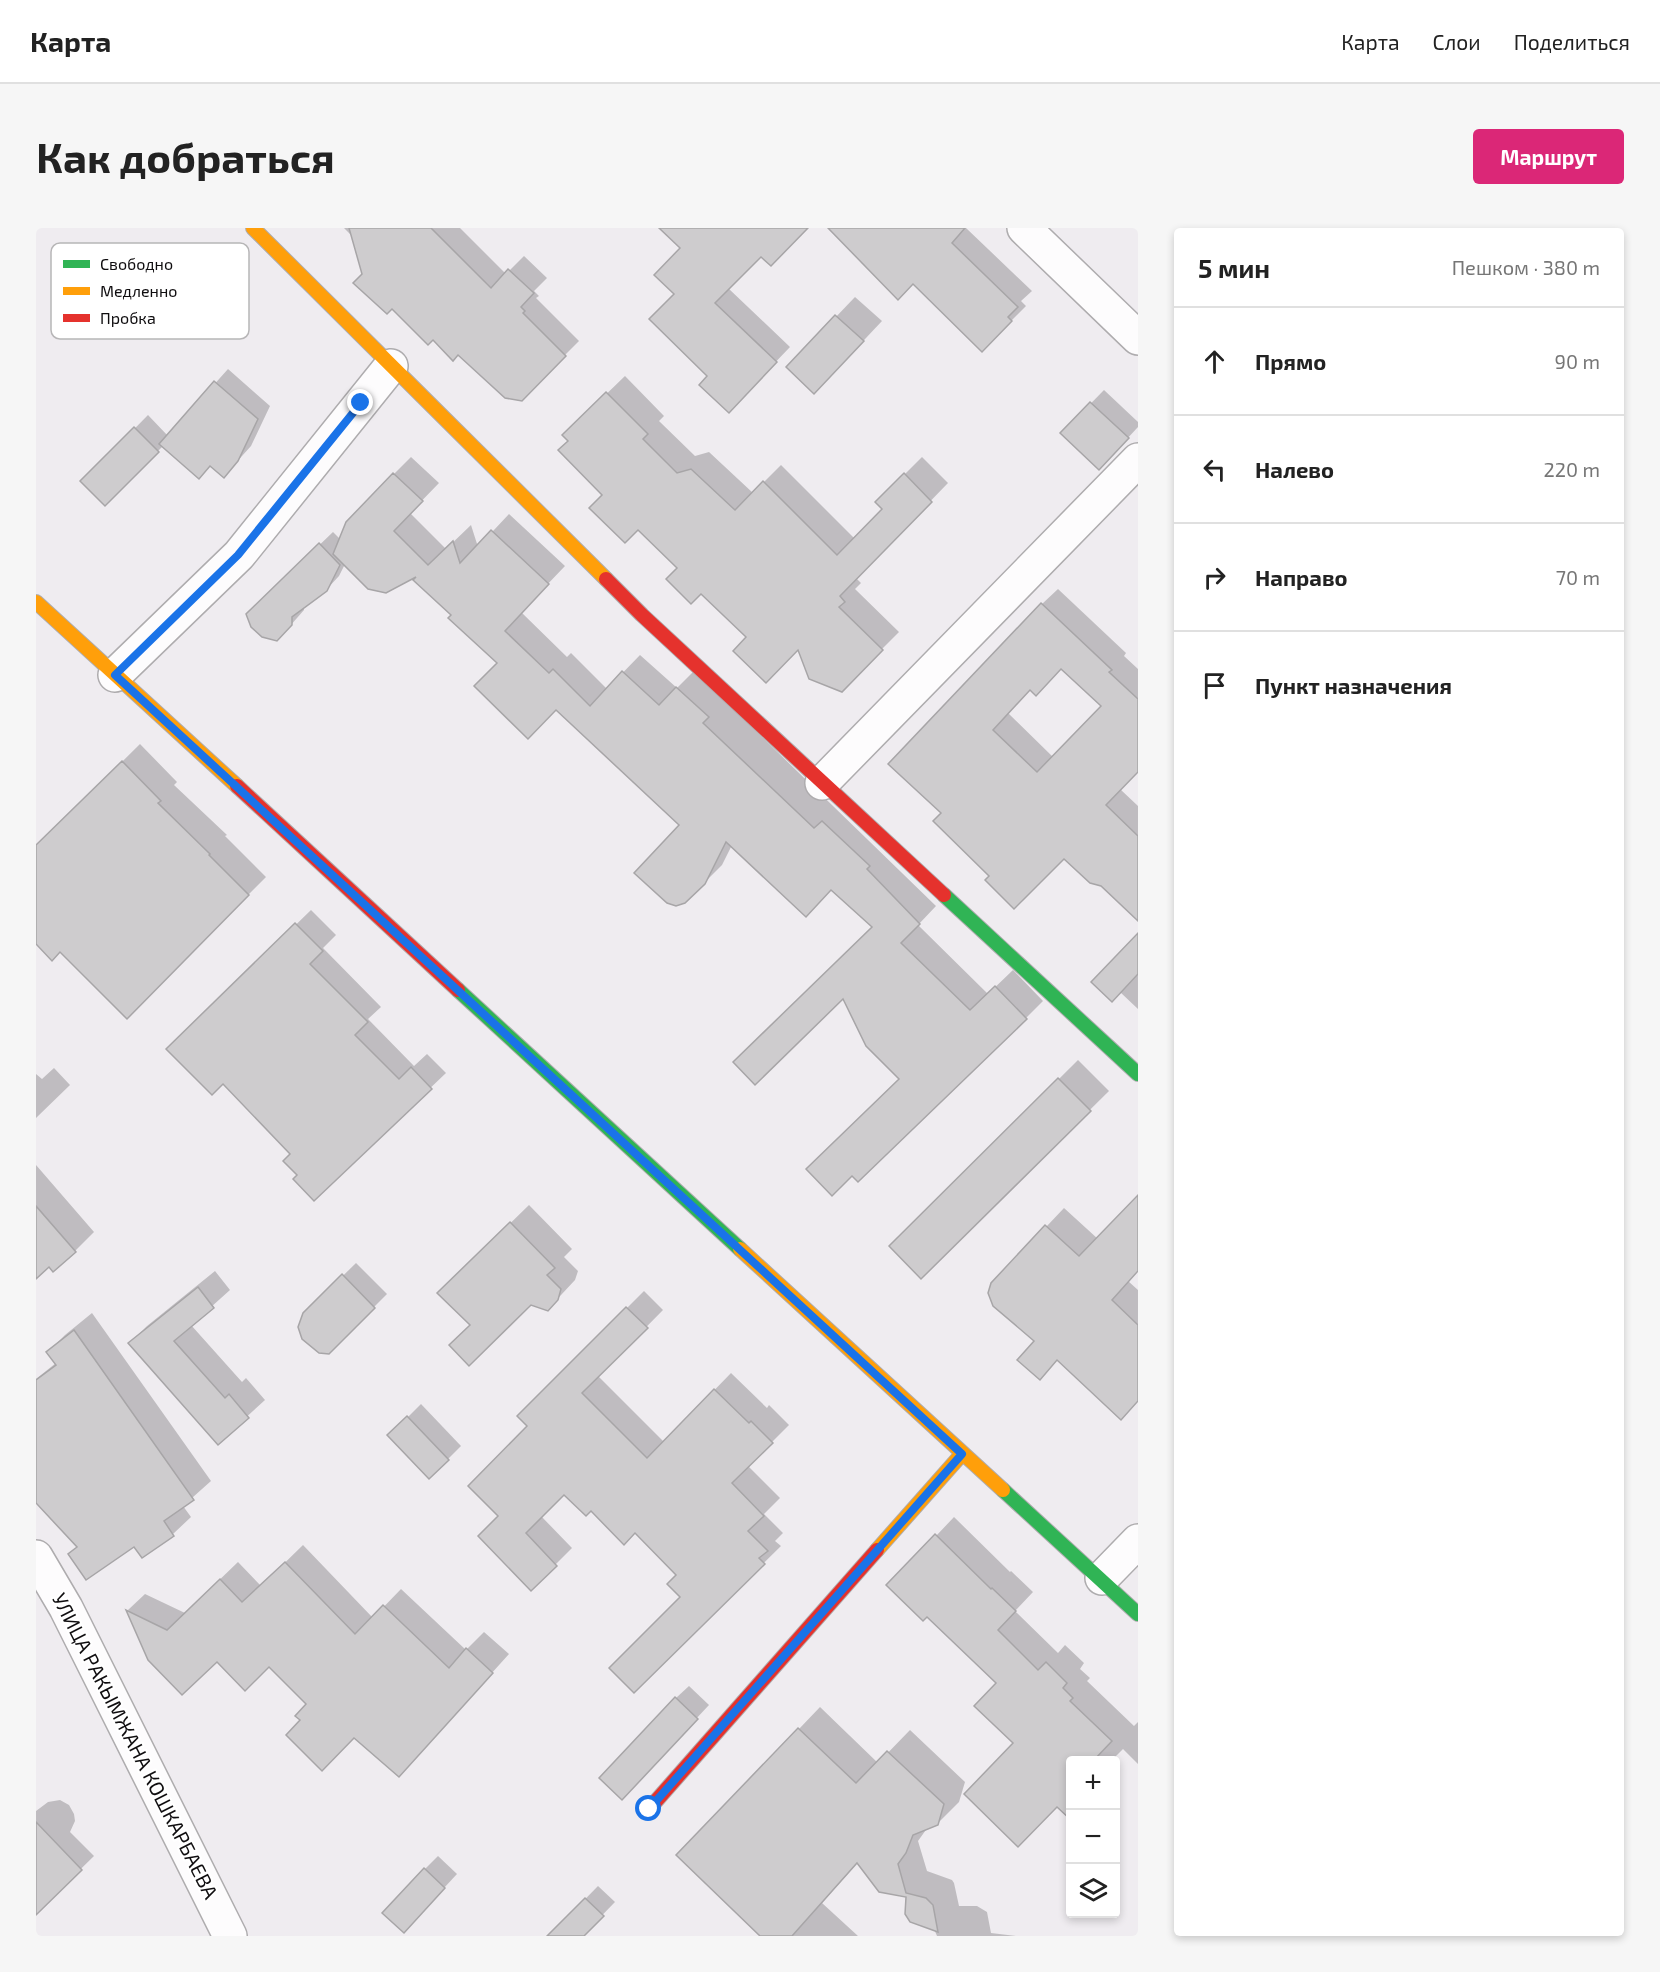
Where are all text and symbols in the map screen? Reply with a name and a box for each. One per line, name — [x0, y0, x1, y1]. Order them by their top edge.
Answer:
text: Карта — [30, 24, 111, 58]
text: Карта — [1341, 29, 1400, 54]
text: Слои — [1433, 29, 1481, 54]
text: Поделиться — [1514, 29, 1630, 54]
button: Маршрут — [1473, 129, 1624, 184]
text: Как добраться — [36, 131, 335, 181]
legend — [51, 243, 249, 339]
text: 5 мин — [1198, 252, 1270, 283]
text: Свободно — [100, 254, 173, 273]
text: Пешком · 380 m — [1452, 255, 1600, 279]
text: Медленно — [100, 281, 177, 300]
text: Пробка — [100, 308, 156, 327]
icon: ahead — [1198, 345, 1231, 378]
text: Прямо — [1255, 348, 1326, 374]
text: 90 m — [1555, 349, 1600, 373]
route end — [347, 389, 373, 415]
icon: left — [1198, 453, 1231, 486]
text: Налево — [1255, 456, 1334, 482]
text: 220 m — [1543, 457, 1600, 481]
icon: right — [1198, 561, 1231, 594]
text: Направо — [1255, 564, 1348, 590]
text: 70 m — [1556, 565, 1600, 589]
icon: arrive — [1198, 669, 1231, 702]
text: Пункт назначения — [1255, 672, 1452, 698]
street label: УЛИЦА РАКЫМЖАНА КОШКАРБАЕВА — [48, 1589, 224, 1903]
map controls — [1066, 1756, 1120, 1918]
button: + — [1066, 1756, 1120, 1810]
route start — [635, 1795, 661, 1821]
button: − — [1066, 1810, 1120, 1864]
button: layers — [1066, 1864, 1120, 1918]

